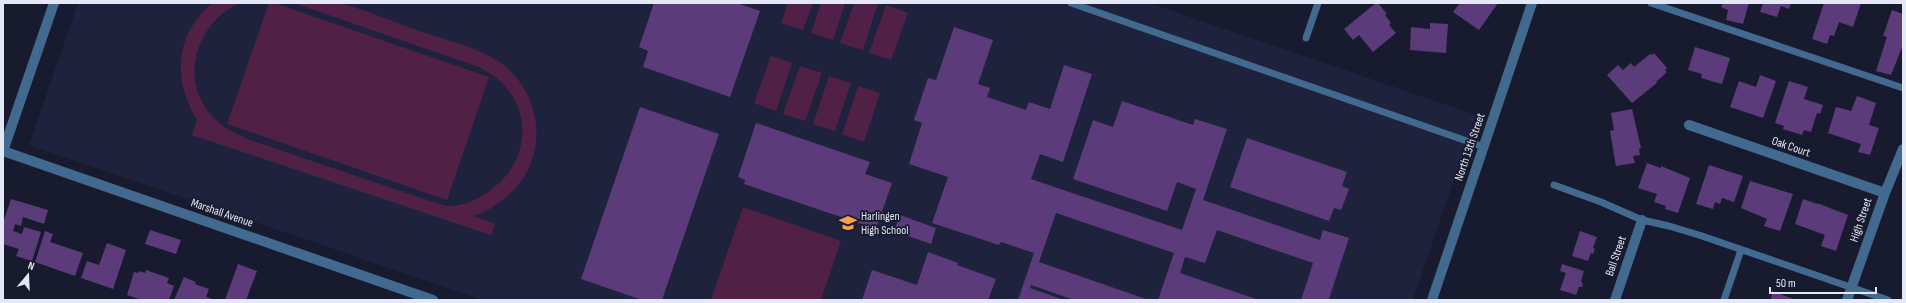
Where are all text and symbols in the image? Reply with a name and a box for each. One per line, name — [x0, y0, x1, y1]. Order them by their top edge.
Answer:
street label: North 13th Street — [1451, 111, 1489, 183]
street label: Oak Court — [1770, 133, 1813, 161]
street label: Marshall Avenue — [189, 195, 255, 231]
street label: High Street — [1847, 196, 1876, 244]
place label: Harlingen High School — [861, 209, 908, 238]
school or university icon: Harlingen High School — [838, 213, 858, 233]
street label: Ball Street — [1602, 234, 1630, 278]
north arrow — [8, 255, 48, 295]
text: N — [26, 259, 36, 273]
scale bar — [1770, 269, 1876, 295]
text: 50 m — [1776, 276, 1796, 291]

